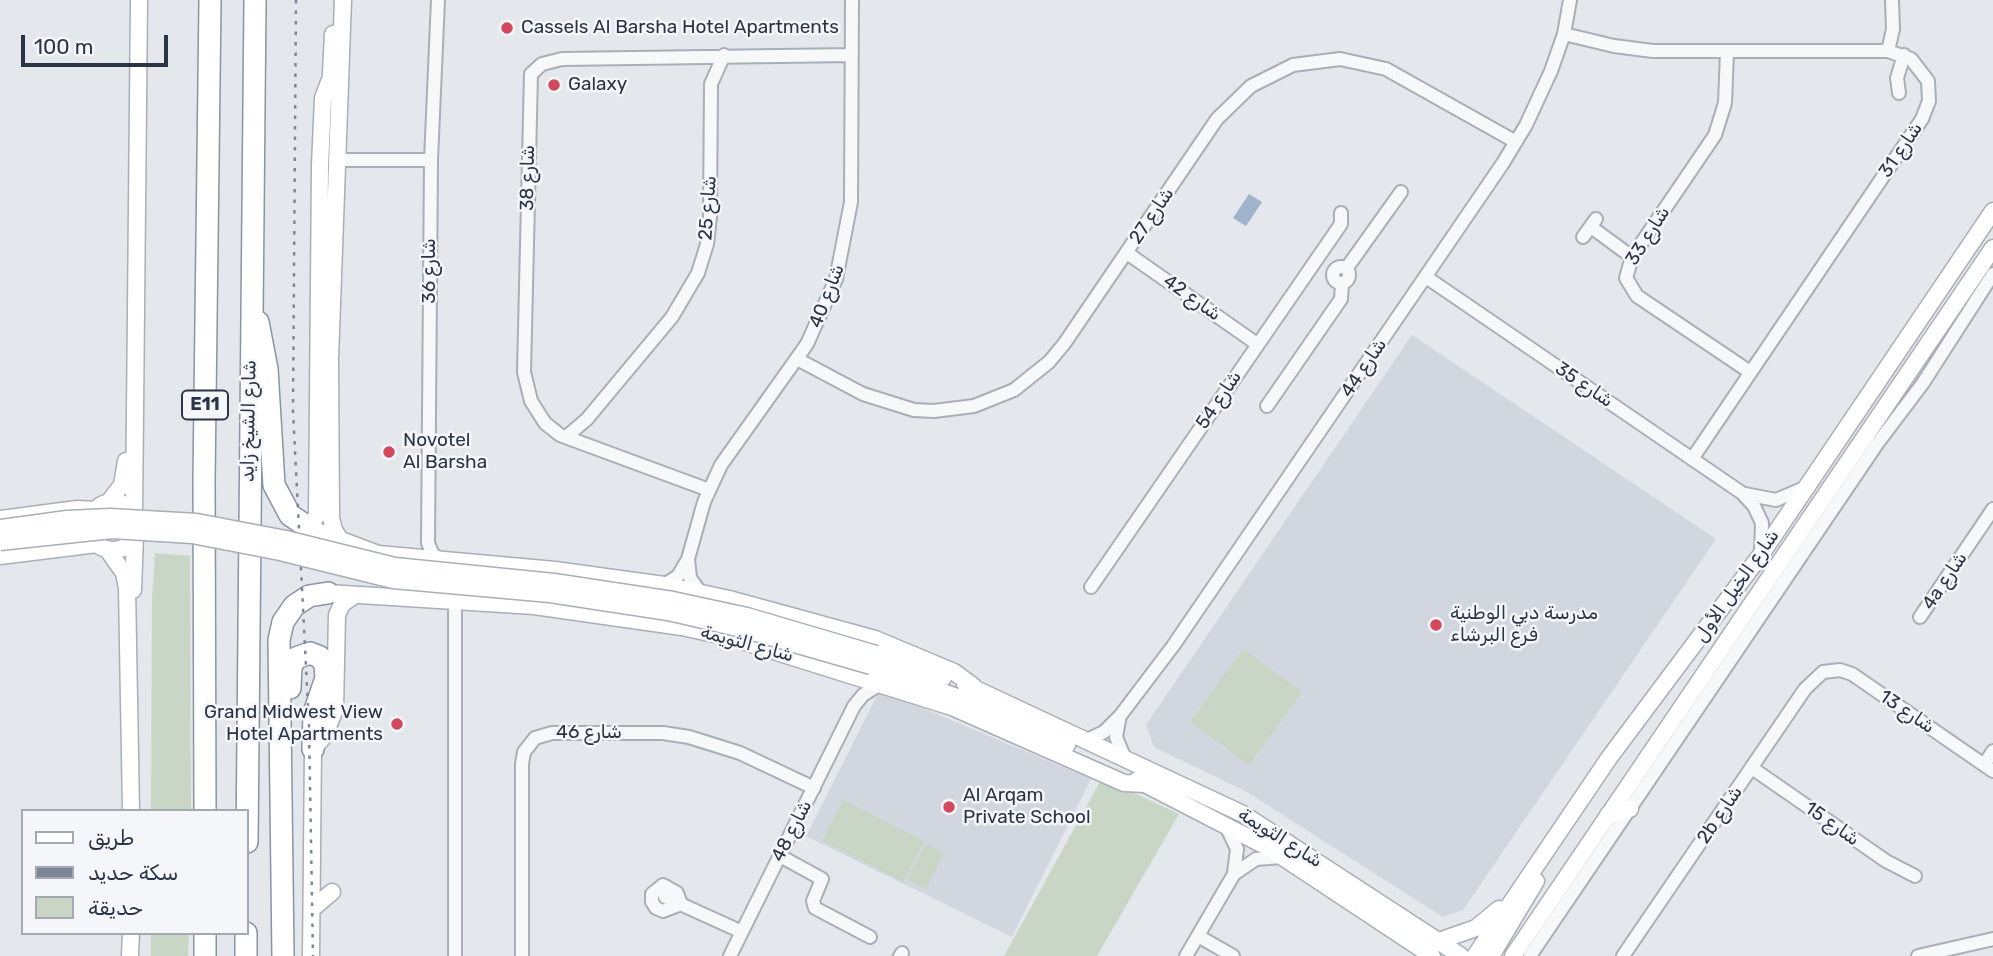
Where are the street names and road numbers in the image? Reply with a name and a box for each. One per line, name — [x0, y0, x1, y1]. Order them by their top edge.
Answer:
street label: شارع 31 — [1874, 118, 1928, 182]
street label: شارع 38 — [516, 145, 540, 211]
street label: شارع 25 — [694, 175, 722, 241]
street label: شارع 27 — [1125, 183, 1179, 249]
street label: شارع 33 — [1621, 202, 1675, 270]
street label: شارع 36 — [419, 238, 441, 304]
street label: شارع 40 — [804, 261, 850, 331]
street label: شارع 42 — [1159, 270, 1225, 326]
street label: شارع 44 — [1336, 334, 1392, 402]
street label: شارع 35 — [1551, 357, 1617, 413]
street label: شارع الشيخ زايد — [237, 360, 261, 482]
street label: شارع 54 — [1191, 366, 1247, 434]
road number: E11 — [182, 390, 228, 419]
street label: شارع الخيل الأول — [1690, 525, 1784, 647]
street label: 4a شارع — [1917, 548, 1973, 614]
street label: شارع الثويمة — [698, 621, 796, 667]
street label: شارع 13 — [1875, 685, 1939, 739]
street label: شارع 46 — [556, 722, 622, 744]
street label: 2b شارع — [1692, 782, 1748, 848]
street label: شارع 48 — [767, 796, 817, 866]
street label: شارع 15 — [1800, 797, 1864, 851]
street label: شارع الثويمة — [1233, 803, 1327, 873]

